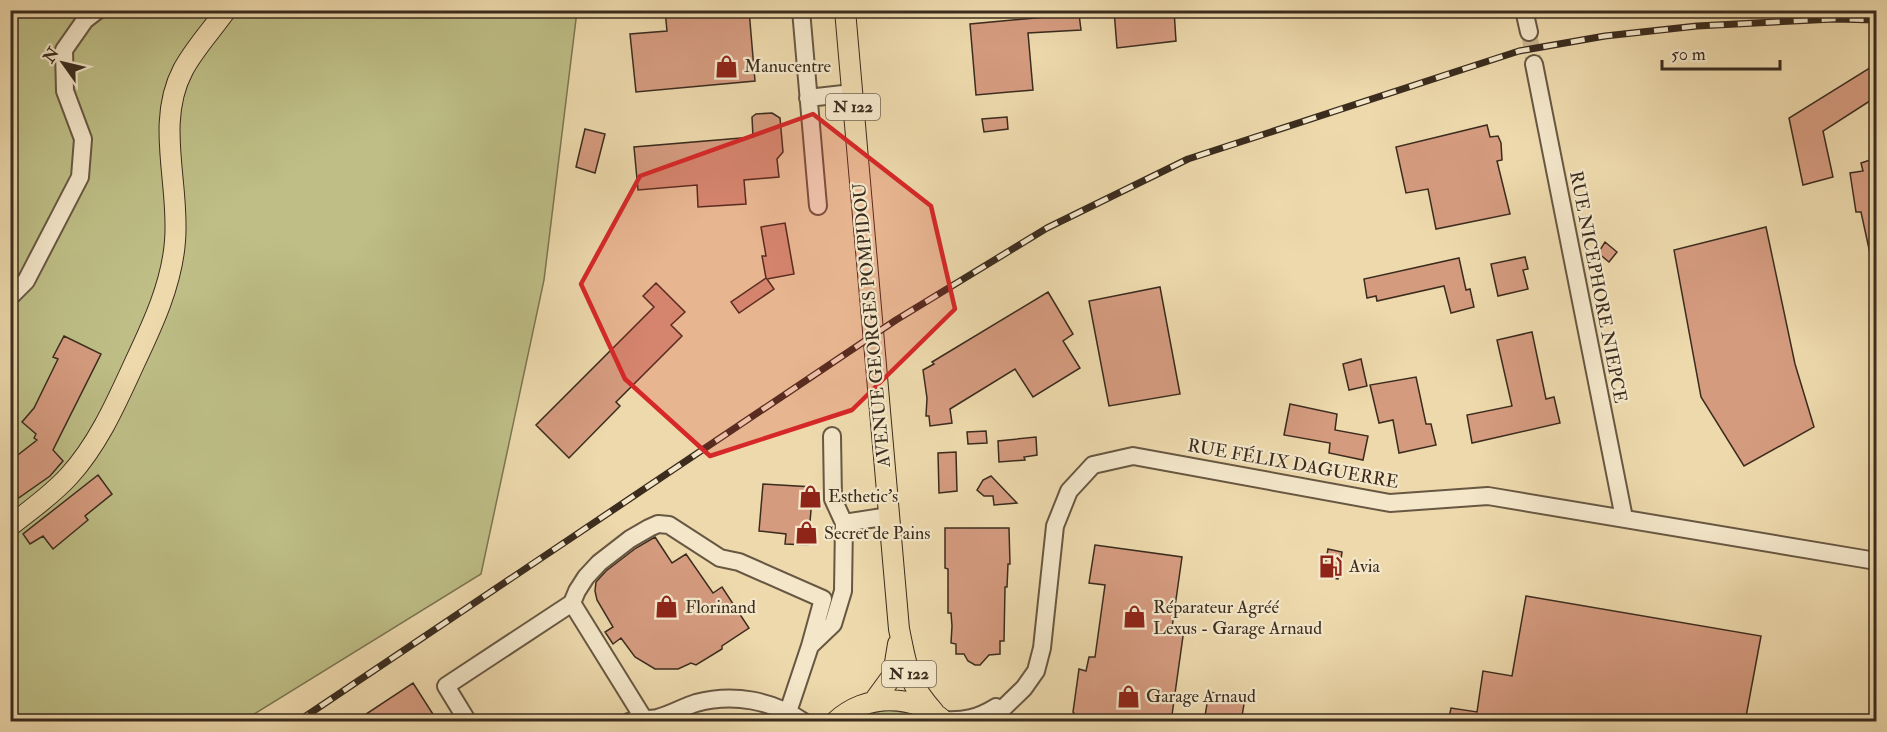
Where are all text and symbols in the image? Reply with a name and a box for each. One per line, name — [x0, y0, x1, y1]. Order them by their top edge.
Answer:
north arrow — [33, 33, 93, 93]
scale bar — [1662, 33, 1780, 71]
text: N — [39, 43, 64, 68]
text: 50 m — [1671, 43, 1706, 66]
shop icon: Manucentre — [713, 53, 739, 79]
place label: Manucentre — [744, 55, 832, 78]
road number: N 122 — [826, 94, 880, 120]
street label: RUE NICEPHORE NIEPCE — [1564, 169, 1632, 405]
street label: AVENUE GEORGES POMPIDOU — [848, 182, 896, 469]
street label: RUE FÉLIX DAGUERRE — [1186, 434, 1400, 494]
shop icon: Esthetic's — [797, 483, 823, 509]
place label: Esthetic's — [828, 485, 898, 508]
shop icon: Secret de Pains — [793, 520, 819, 546]
place label: Secret de Pains — [824, 522, 931, 545]
fuel station icon: Avia — [1318, 553, 1344, 579]
place label: Avia — [1348, 555, 1381, 578]
shop icon: Florinand — [654, 594, 680, 620]
place label: Florinand — [685, 596, 756, 619]
place label: Réparateur Agréé Lexus - Garage Arnaud — [1153, 596, 1322, 640]
shop icon: Réparateur Agréé Lexus - Garage Arnaud — [1122, 604, 1148, 630]
road number: N 122 — [882, 661, 936, 687]
shop icon: Garage Arnaud — [1115, 683, 1141, 709]
place label: Garage Arnaud — [1146, 685, 1256, 708]

